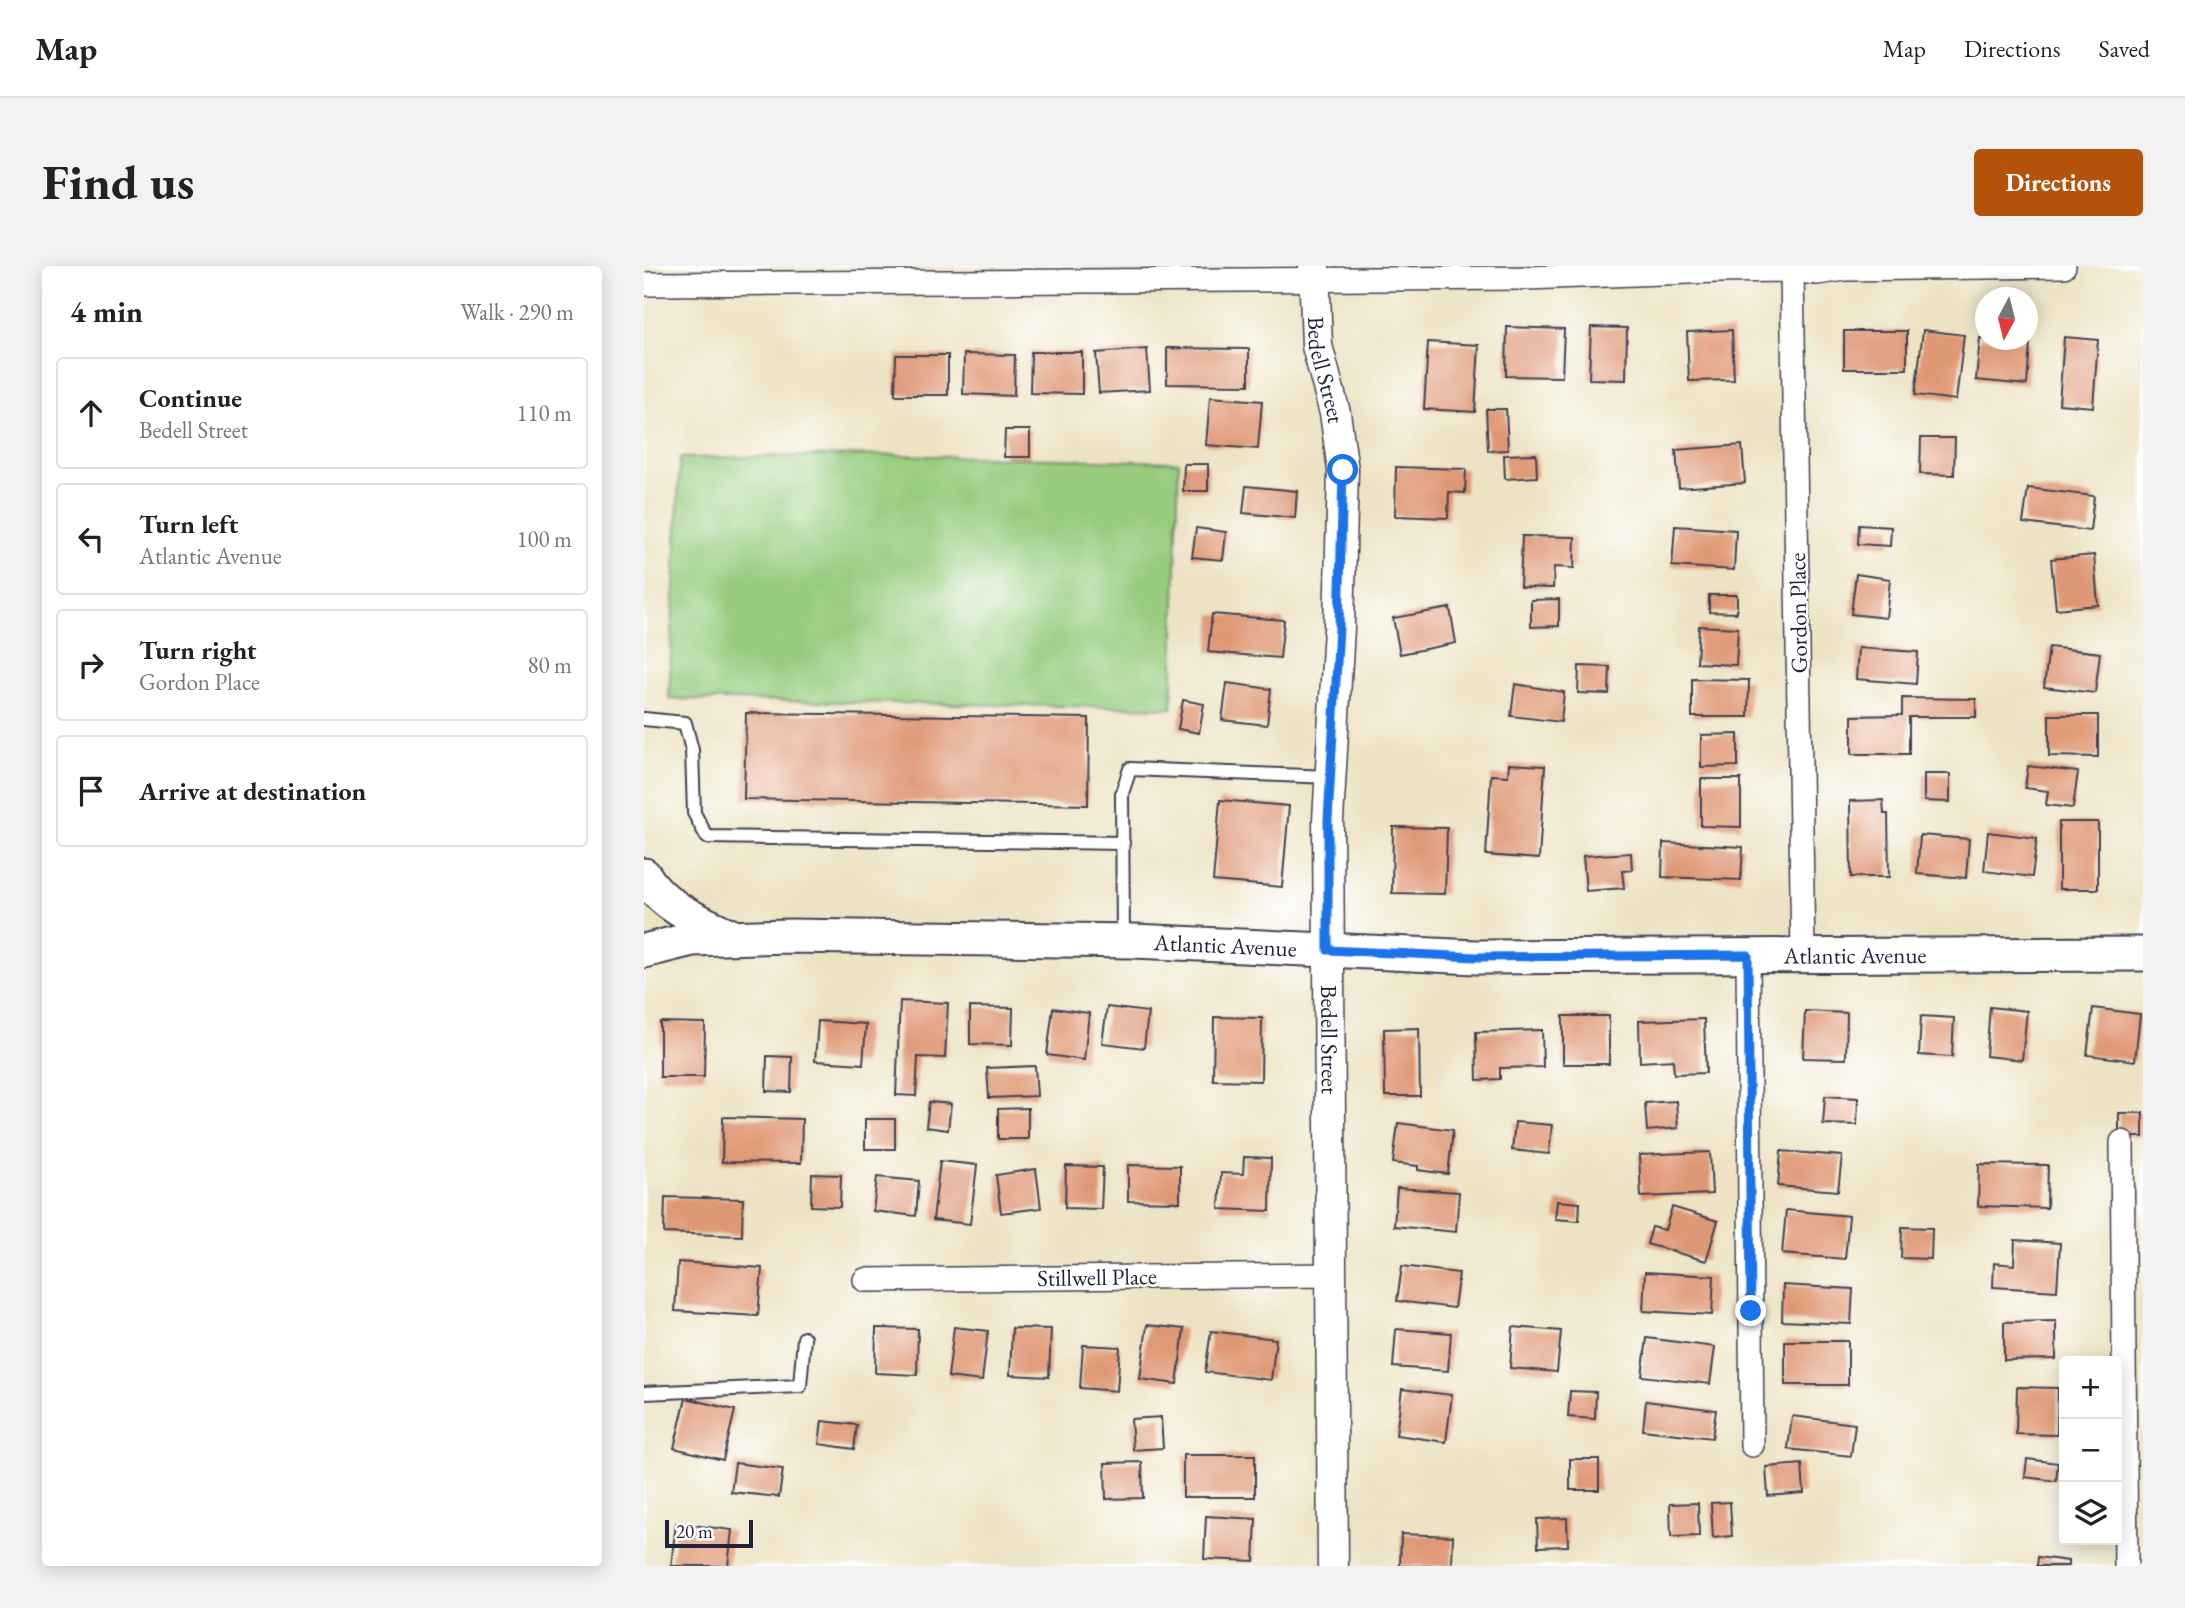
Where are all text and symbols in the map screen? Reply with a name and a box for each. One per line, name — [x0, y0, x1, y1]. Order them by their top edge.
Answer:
text: Map — [35, 27, 97, 70]
text: Map — [1883, 33, 1926, 64]
text: Directions — [1964, 33, 2061, 64]
text: Saved — [2099, 33, 2150, 64]
button: Directions — [1974, 149, 2143, 216]
text: Find us — [42, 150, 194, 214]
north arrow — [1975, 287, 2038, 350]
text: 4 min — [70, 292, 143, 331]
text: Walk · 290 m — [460, 297, 574, 327]
street label: Bedell Street — [1301, 316, 1351, 426]
text: Continue — [139, 381, 242, 415]
icon: ahead — [72, 394, 110, 432]
text: 110 m — [516, 398, 572, 428]
text: Bedell Street — [139, 415, 248, 445]
route start — [1327, 454, 1358, 485]
text: Turn left — [139, 507, 238, 541]
icon: left — [72, 520, 110, 558]
text: 100 m — [516, 524, 572, 554]
text: Atlantic Avenue — [139, 541, 282, 571]
street label: Gordon Place — [1782, 552, 1814, 674]
text: Turn right — [139, 633, 257, 667]
icon: right — [72, 646, 110, 684]
text: 80 m — [527, 650, 572, 680]
text: Gordon Place — [139, 667, 260, 697]
icon: arrive — [72, 772, 110, 810]
text: Arrive at destination — [139, 774, 366, 808]
street label: Atlantic Avenue — [1152, 927, 1297, 964]
street label: Atlantic Avenue — [1783, 940, 1927, 971]
street label: Bedell Street — [1314, 985, 1345, 1095]
street label: Stillwell Place — [1037, 1261, 1157, 1293]
route end — [1735, 1295, 1766, 1326]
map controls — [2059, 1356, 2122, 1545]
button: + — [2059, 1356, 2122, 1419]
button: − — [2059, 1419, 2122, 1482]
button: layers — [2059, 1482, 2122, 1545]
scale bar — [665, 1517, 752, 1549]
text: 20 m — [676, 1519, 713, 1544]

